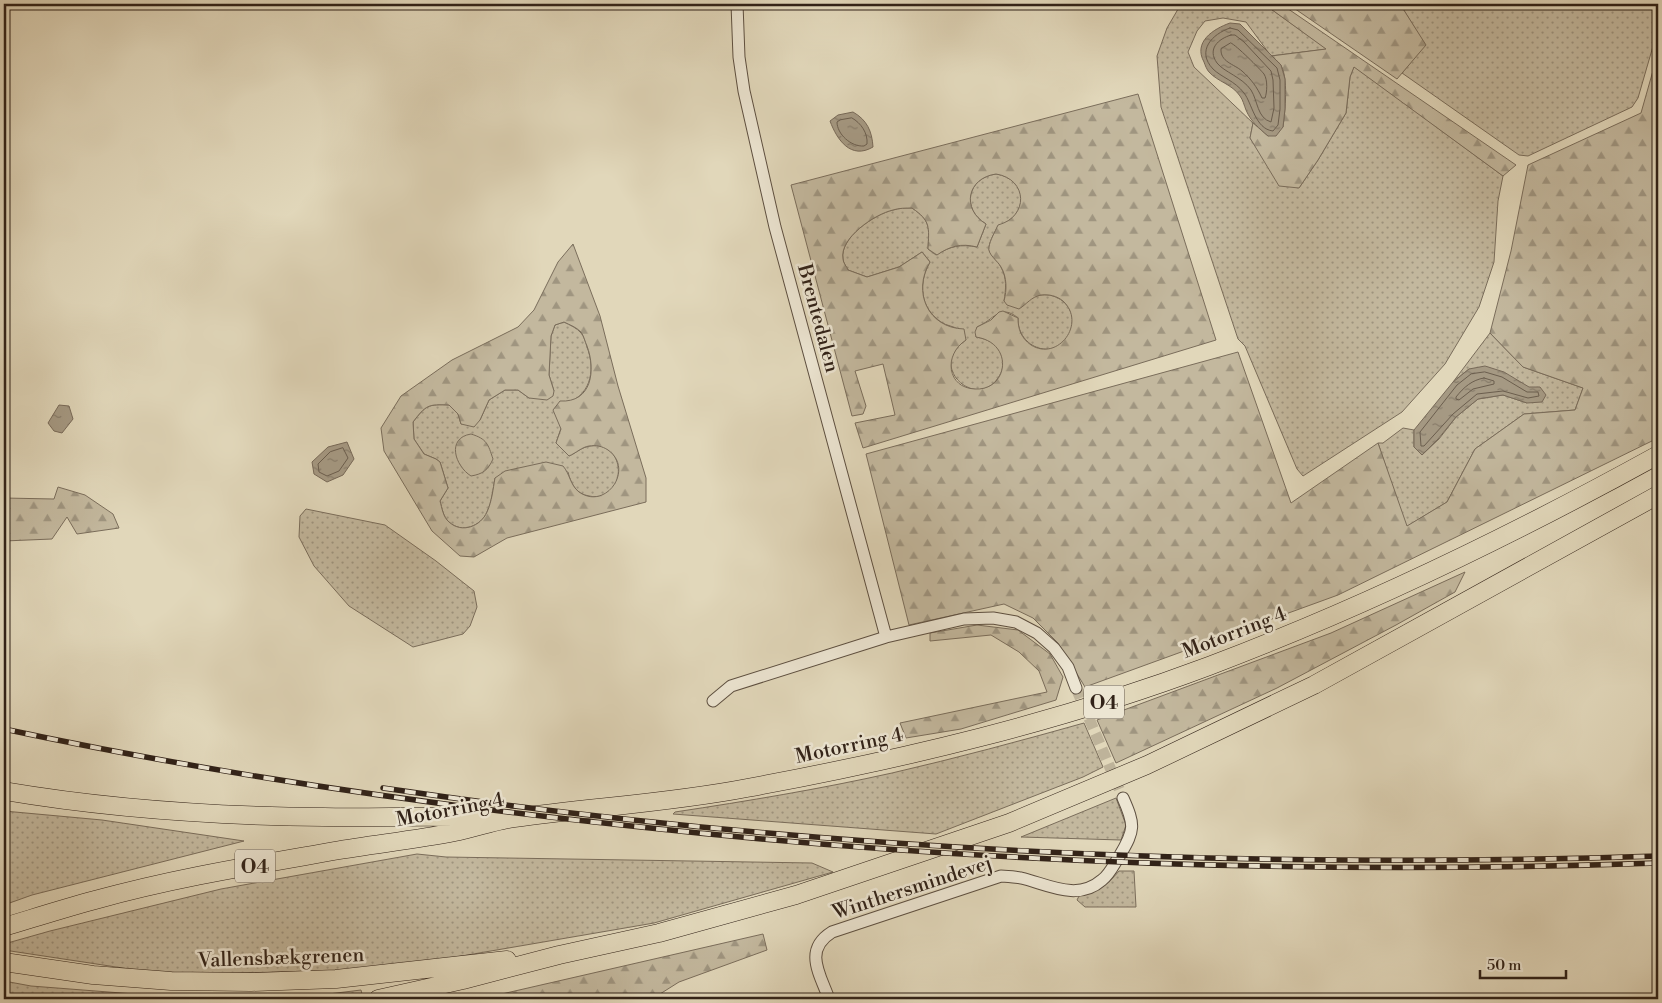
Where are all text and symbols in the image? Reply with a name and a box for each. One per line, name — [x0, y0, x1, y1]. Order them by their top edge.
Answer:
street label: Brentedalen — [791, 261, 844, 375]
street label: Motorring 4 — [1179, 602, 1290, 665]
road number: O4 — [1084, 686, 1124, 719]
street label: Motorring 4 — [793, 723, 906, 770]
street label: Motorring 4 — [394, 788, 507, 833]
road number: O4 — [235, 849, 275, 882]
street label: Winthersmindevej — [828, 851, 995, 926]
street label: Vallensbækgrenen — [196, 943, 365, 974]
scale bar — [1480, 948, 1566, 980]
text: 50 m — [1487, 956, 1521, 975]

